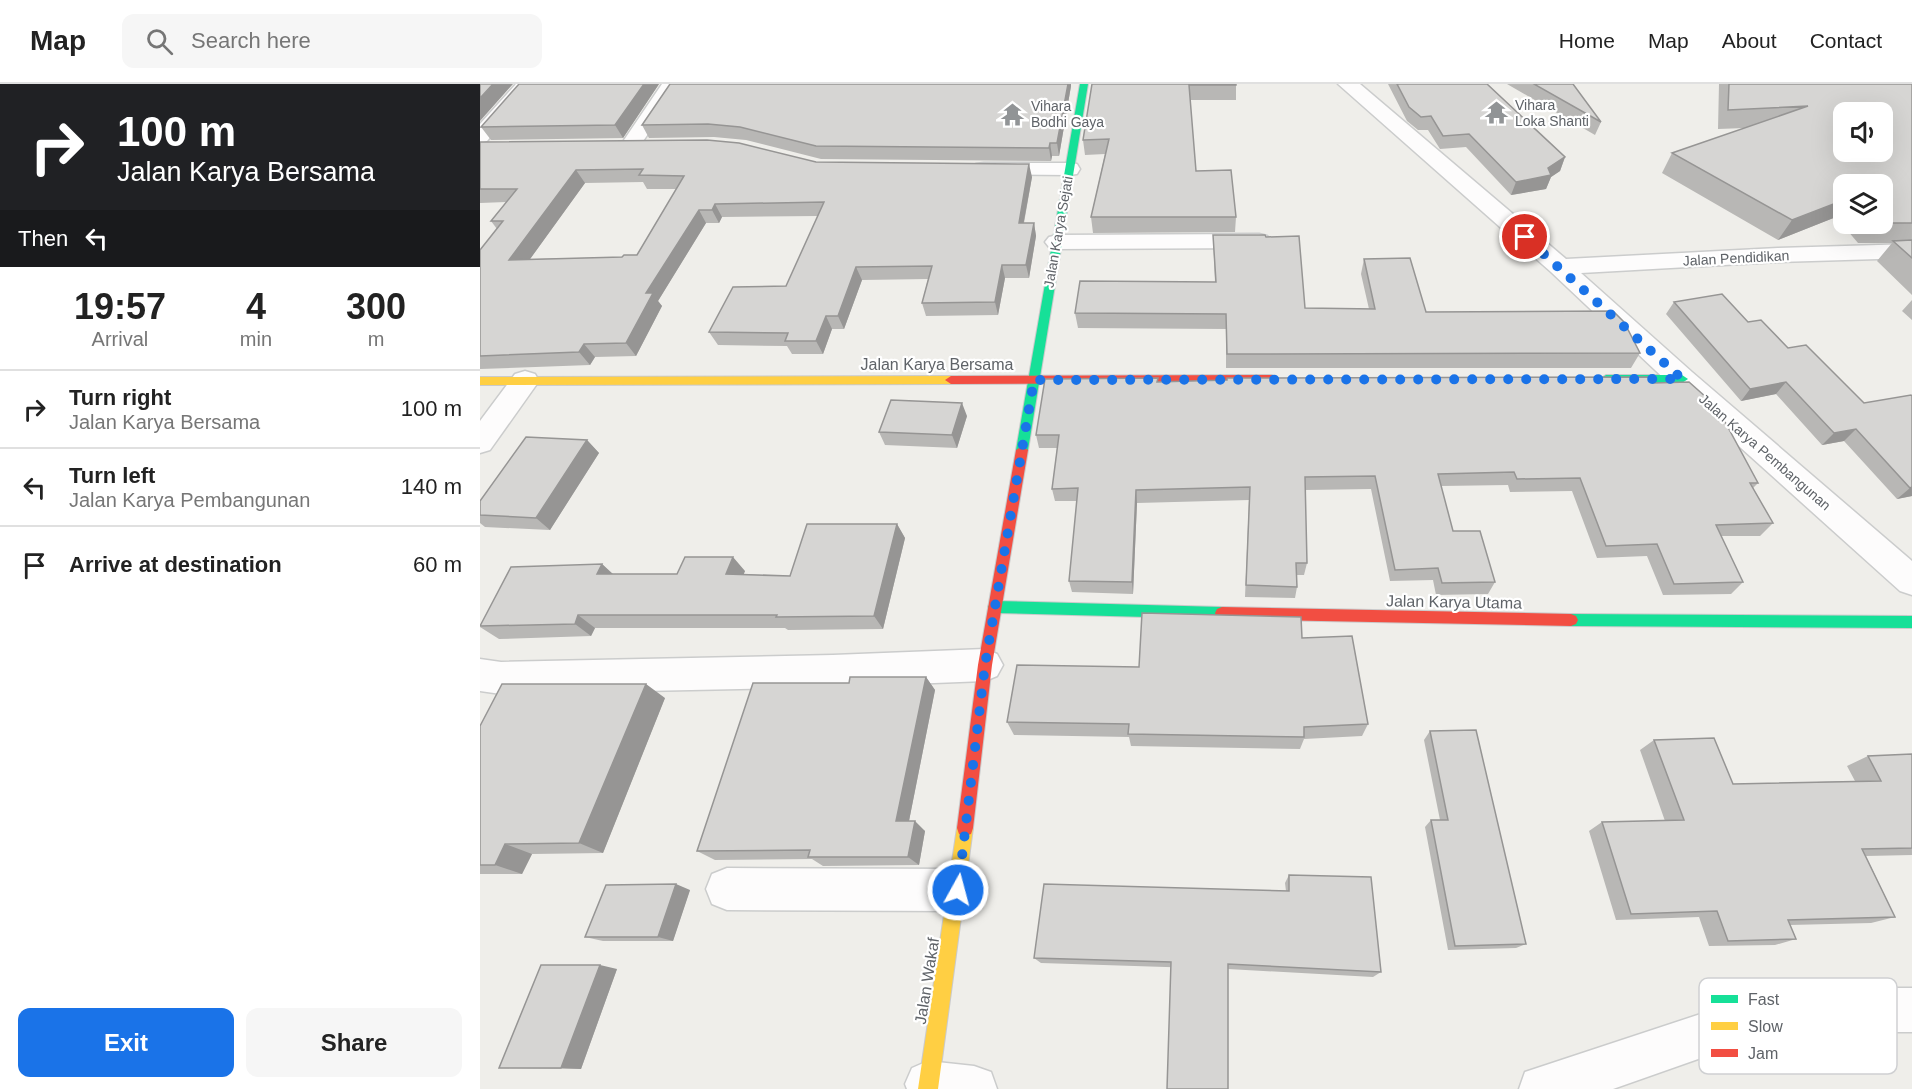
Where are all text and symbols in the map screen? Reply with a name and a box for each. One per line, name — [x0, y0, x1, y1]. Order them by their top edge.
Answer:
search box — [122, 14, 542, 68]
text: Map — [30, 25, 86, 56]
icon: search — [143, 25, 176, 58]
text: Search here — [191, 28, 311, 53]
text: Home — [1559, 29, 1615, 52]
text: Map — [1648, 29, 1689, 52]
text: About — [1722, 29, 1777, 52]
text: Contact — [1810, 29, 1882, 52]
place label: Vihara Loka Shanti — [1515, 97, 1589, 129]
place label: Vihara Bodhi Gaya — [1031, 98, 1104, 130]
temple icon: Vihara Loka Shanti — [1484, 100, 1510, 126]
temple icon: Vihara Bodhi Gaya — [1000, 101, 1026, 127]
map controls — [1833, 102, 1893, 234]
button: sound — [1833, 102, 1893, 162]
icon: right — [18, 108, 96, 186]
text: 100 m — [117, 108, 236, 155]
text: Jalan Karya Bersama — [117, 157, 375, 187]
button: layers — [1833, 174, 1893, 234]
street label: Jalan Karya Sejati — [1040, 175, 1076, 289]
pin — [1499, 211, 1550, 262]
icon: arrive — [1508, 220, 1541, 253]
icon: left — [80, 222, 113, 255]
text: Then — [18, 226, 68, 251]
street label: Jalan Pendidikan — [1682, 247, 1790, 269]
text: 19:57 — [74, 286, 166, 327]
text: 4 — [246, 286, 266, 327]
text: 300 — [346, 286, 406, 327]
text: Arrival — [92, 328, 148, 350]
text: min — [240, 328, 272, 350]
text: m — [368, 328, 384, 350]
street label: Jalan Karya Bersama — [861, 356, 1014, 373]
text: Turn right — [69, 385, 171, 410]
street label: Jalan Karya Pembangunan — [1696, 391, 1834, 513]
icon: right — [18, 393, 51, 426]
text: 100 m — [401, 396, 462, 421]
text: Jalan Karya Bersama — [69, 411, 260, 433]
text: Turn left — [69, 463, 155, 488]
icon: left — [18, 471, 51, 504]
text: 140 m — [401, 474, 462, 499]
text: Jalan Karya Pembangunan — [69, 489, 310, 511]
icon: arrive — [18, 549, 51, 582]
text: Arrive at destination — [69, 552, 282, 577]
text: 60 m — [413, 552, 462, 577]
street label: Jalan Karya Utama — [1386, 592, 1522, 612]
position arrow — [926, 858, 990, 922]
street label: Jalan Wakaf — [912, 936, 942, 1026]
legend — [1699, 978, 1897, 1074]
text: Fast — [1748, 991, 1780, 1008]
button: Exit — [18, 1008, 234, 1077]
button: Share — [246, 1008, 462, 1077]
text: Slow — [1748, 1018, 1783, 1035]
text: Jam — [1748, 1045, 1778, 1062]

